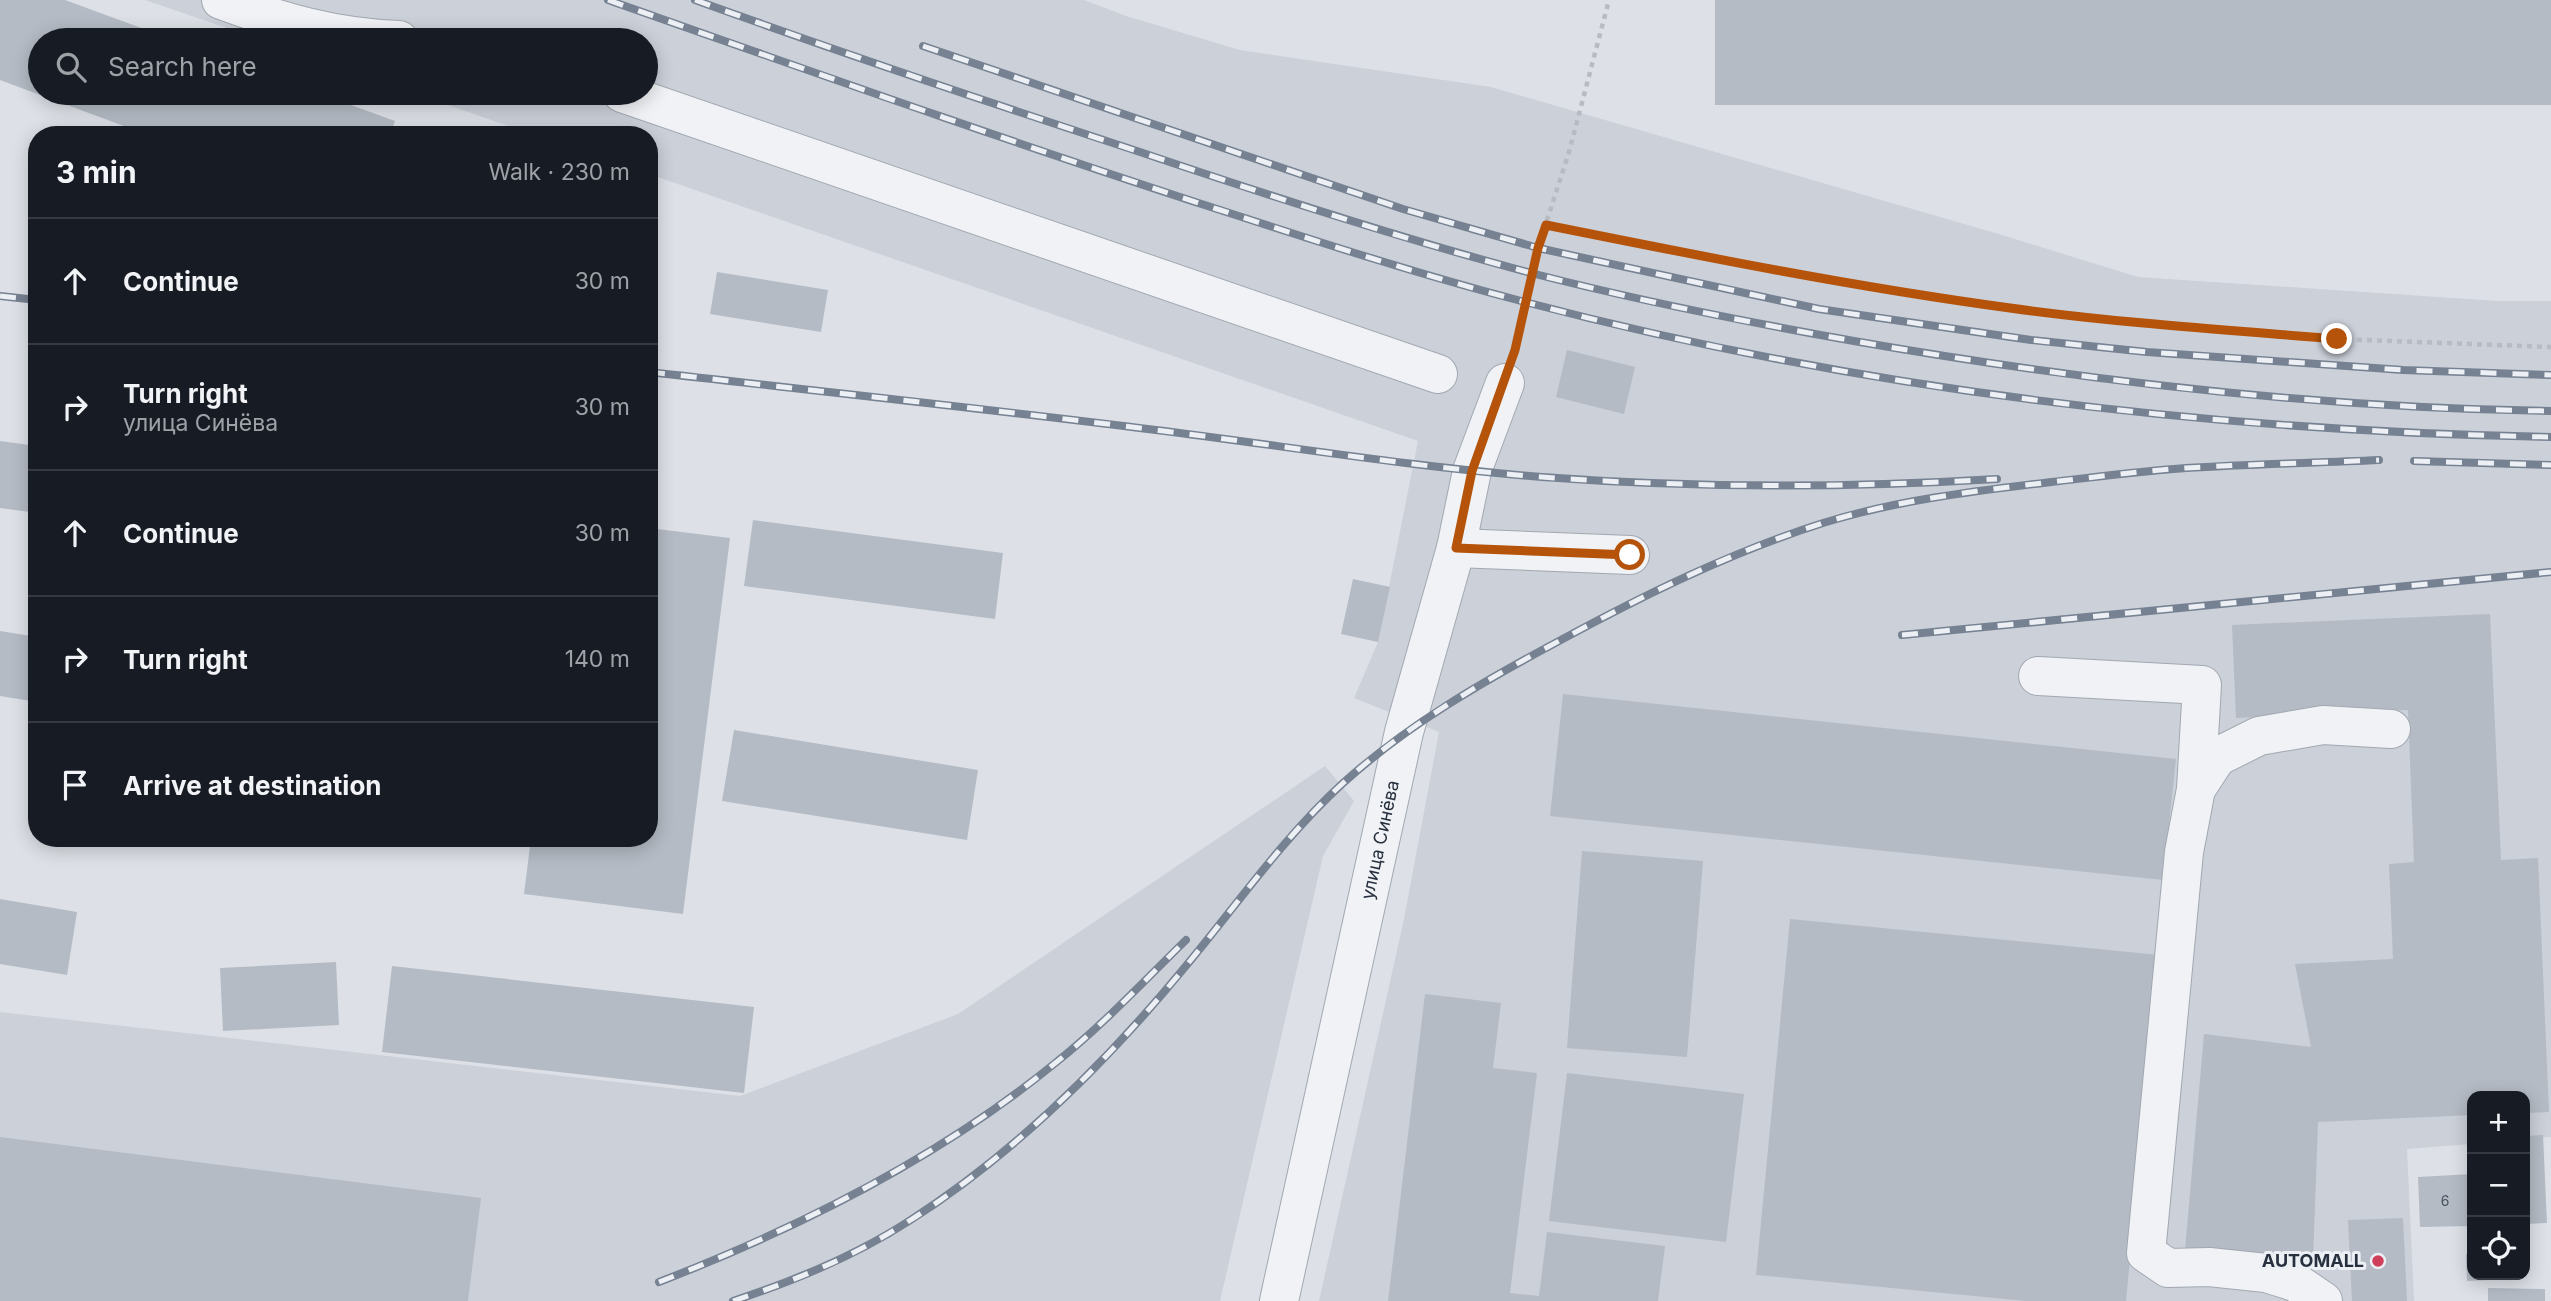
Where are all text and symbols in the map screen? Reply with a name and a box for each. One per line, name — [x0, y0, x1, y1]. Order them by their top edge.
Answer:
search box — [28, 28, 658, 105]
icon: search — [52, 48, 90, 86]
text: Search here — [108, 51, 257, 82]
text: 3 min — [56, 154, 137, 190]
text: Walk · 230 m — [488, 158, 630, 186]
icon: ahead — [56, 262, 94, 300]
text: Continue — [123, 266, 239, 297]
text: 30 m — [575, 267, 630, 295]
route end — [2321, 323, 2352, 354]
text: Turn right — [123, 378, 248, 409]
icon: right — [56, 388, 94, 426]
text: 30 m — [575, 393, 630, 421]
text: улица Синёва — [123, 409, 278, 437]
icon: ahead — [56, 514, 94, 552]
text: Continue — [123, 518, 239, 549]
text: 30 m — [575, 519, 630, 547]
route start — [1614, 539, 1645, 570]
icon: right — [56, 640, 94, 678]
text: Turn right — [123, 644, 248, 675]
text: 140 m — [565, 645, 630, 673]
icon: arrive — [56, 766, 94, 804]
text: Arrive at destination — [123, 770, 382, 801]
street label: улица Синёва — [1356, 778, 1403, 901]
map controls — [2467, 1091, 2530, 1280]
button: + — [2467, 1091, 2530, 1154]
button: − — [2467, 1154, 2530, 1217]
house number: 6 — [2441, 1192, 2449, 1209]
button: locate — [2467, 1217, 2530, 1280]
place label: AUTOMALL — [2262, 1250, 2364, 1271]
marker: AUTOMALL — [2370, 1253, 2386, 1269]

